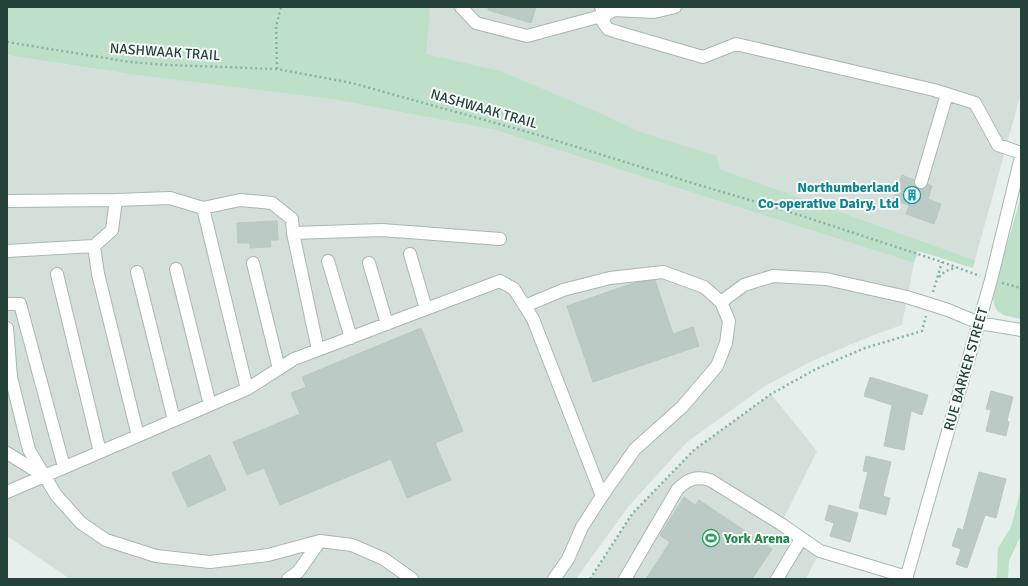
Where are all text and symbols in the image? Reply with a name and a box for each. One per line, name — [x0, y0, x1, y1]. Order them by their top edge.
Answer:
street label: NASHWAAK TRAIL — [109, 40, 221, 64]
street label: NASHWAAK TRAIL — [429, 86, 539, 132]
place label: Northumberland Co-operative Dairy, Ltd — [758, 179, 899, 212]
building icon: Northumberland Co-operative Dairy, Ltd — [902, 185, 922, 205]
street label: RUE BARKER STREET — [940, 305, 992, 432]
sports icon: York Arena — [701, 528, 721, 548]
place label: York Arena — [723, 530, 790, 547]

